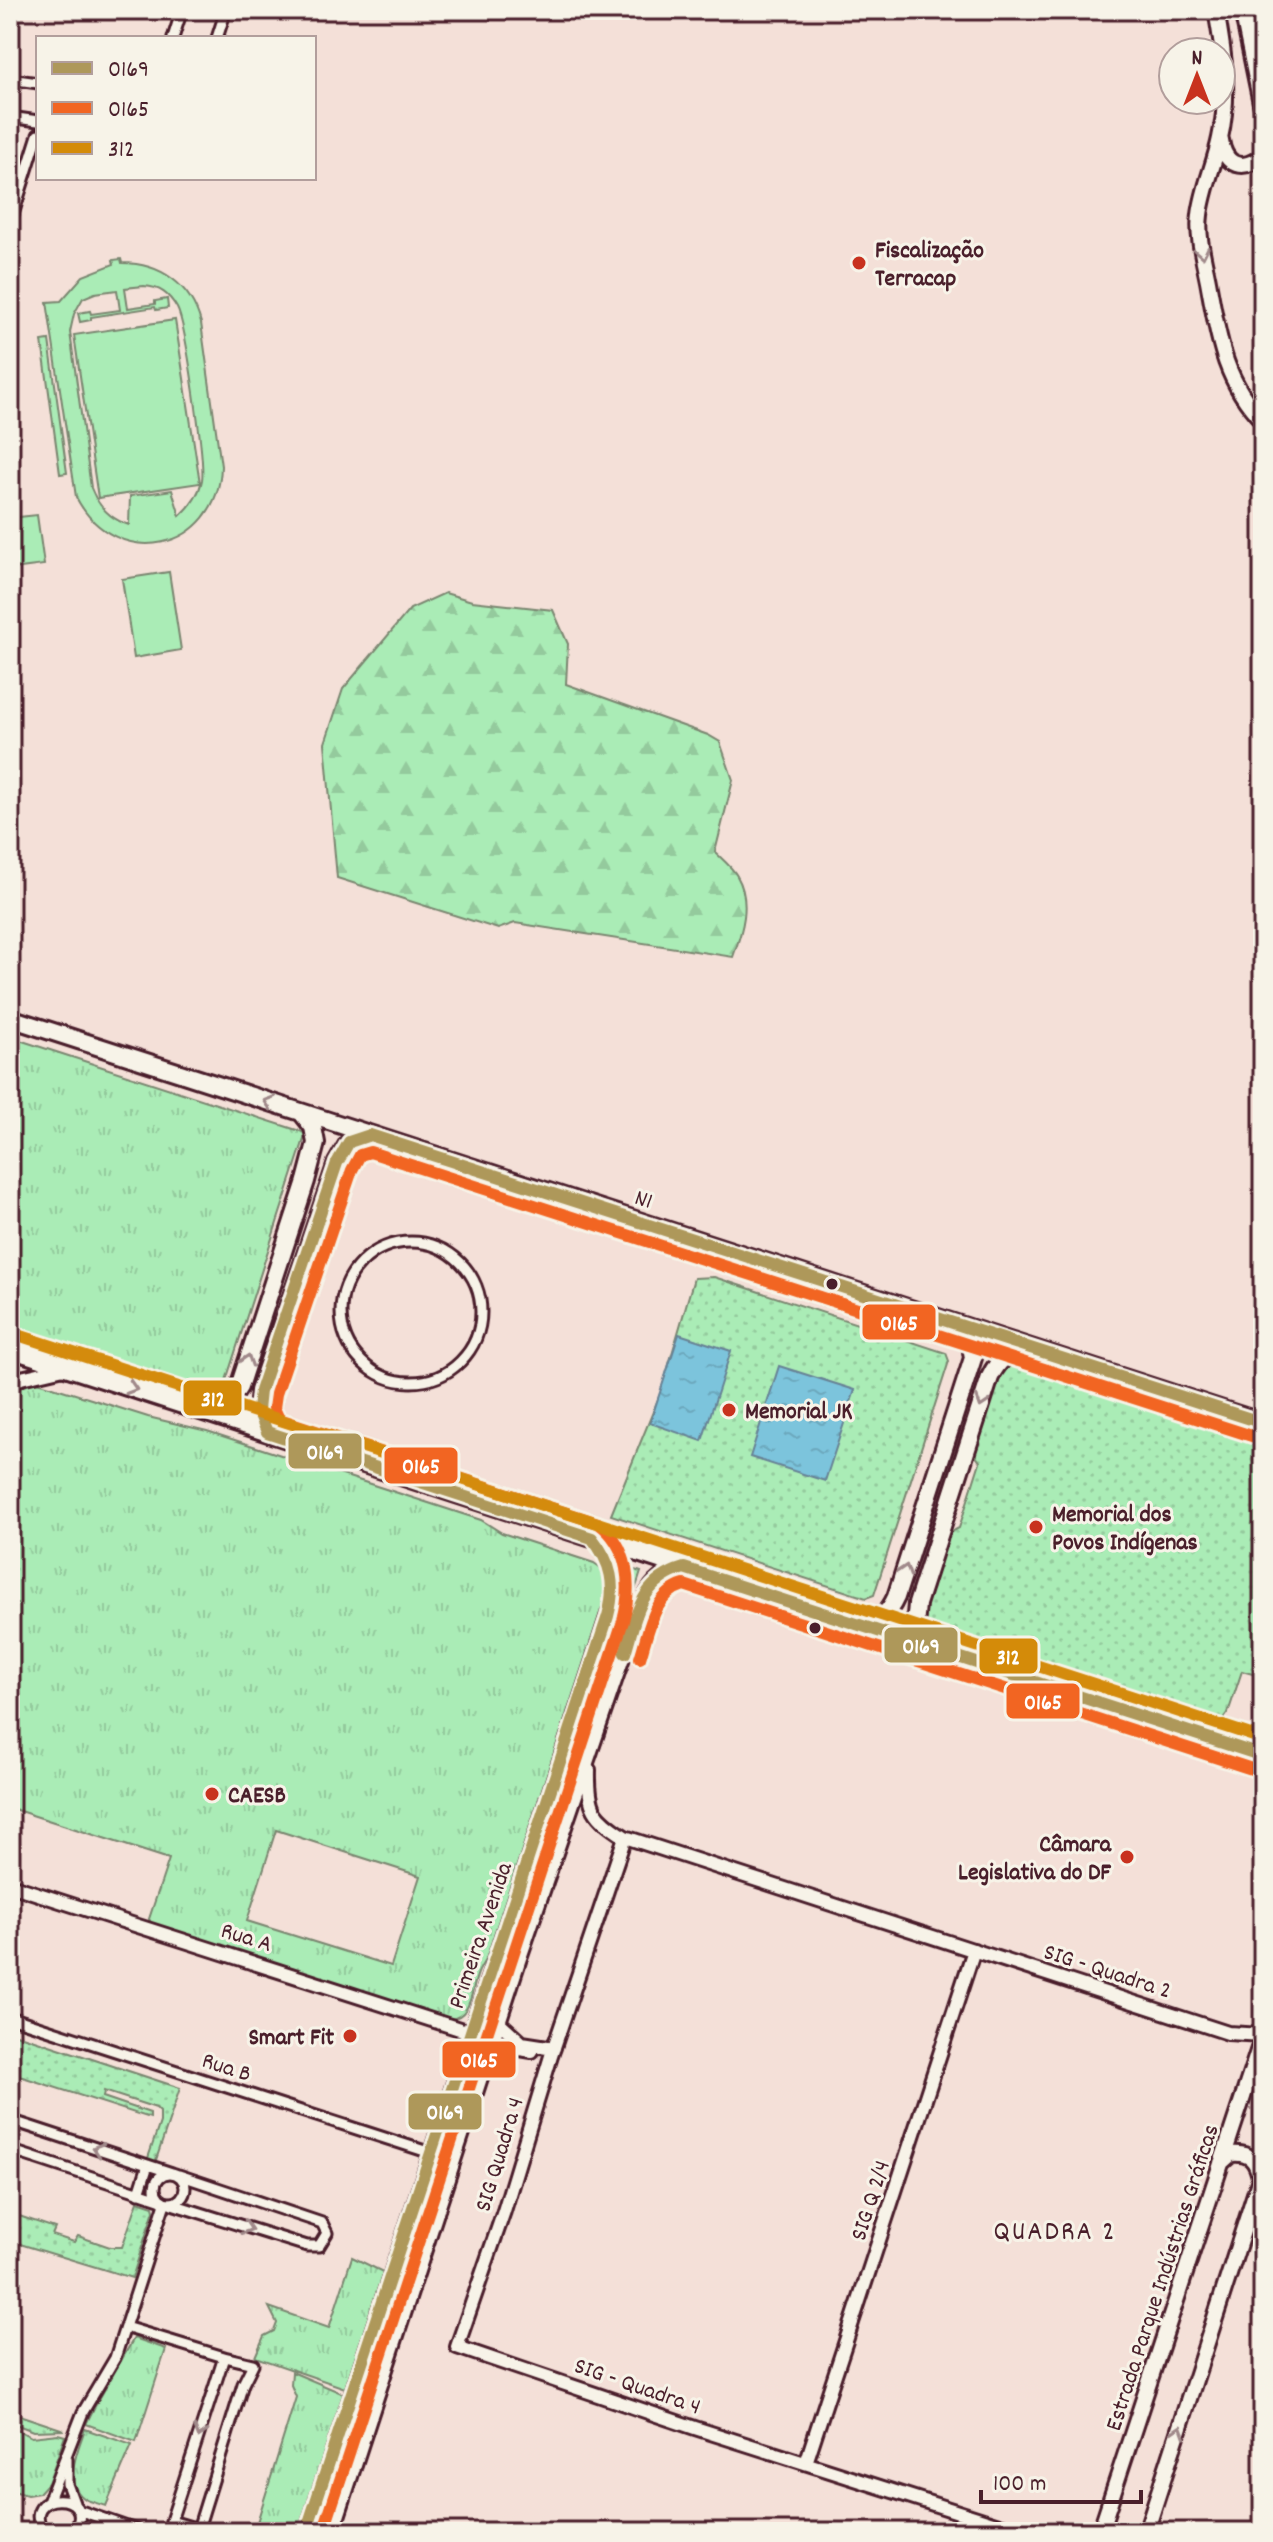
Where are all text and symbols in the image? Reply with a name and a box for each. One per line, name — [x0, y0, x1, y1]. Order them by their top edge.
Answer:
legend — [36, 36, 316, 180]
north arrow — [1157, 36, 1237, 116]
text: N — [1192, 44, 1203, 75]
text: 0169 — [108, 54, 149, 88]
text: 0165 — [108, 94, 149, 128]
text: 312 — [108, 134, 134, 168]
place label: Fiscalização Terracap — [875, 235, 984, 297]
one-way arrow — [1193, 246, 1210, 260]
marker: Fiscalização Terracap — [850, 254, 868, 272]
one-way arrow — [263, 1096, 277, 1112]
street label: N1 — [630, 1182, 656, 1220]
unlabelled marker — [824, 1276, 840, 1292]
line badge: 0165 — [861, 1303, 937, 1341]
text: 0165 — [880, 1310, 918, 1341]
one-way arrow — [238, 1354, 254, 1368]
one-way arrow — [125, 1379, 138, 1395]
line badge: 312 — [182, 1379, 243, 1417]
text: 312 — [201, 1386, 225, 1417]
one-way arrow — [976, 1394, 992, 1408]
place label: Memorial JK — [745, 1396, 852, 1430]
marker: Memorial JK — [720, 1401, 738, 1419]
line badge: 0169 — [287, 1432, 363, 1470]
text: 0169 — [306, 1439, 344, 1470]
line badge: 0165 — [383, 1446, 459, 1485]
text: 0165 — [402, 1453, 440, 1484]
place label: Memorial dos Povos Indígenas — [1052, 1499, 1198, 1561]
marker: Memorial dos Povos Indígenas — [1027, 1518, 1045, 1536]
one-way arrow — [896, 1563, 912, 1577]
unlabelled marker — [807, 1620, 823, 1636]
line badge: 0169 — [883, 1626, 959, 1664]
text: 0169 — [902, 1633, 940, 1664]
line badge: 312 — [978, 1637, 1039, 1675]
text: 312 — [996, 1644, 1020, 1675]
line badge: 0165 — [1005, 1682, 1081, 1720]
text: 0165 — [1024, 1689, 1062, 1720]
place label: CAESB — [228, 1780, 286, 1814]
marker: CAESB — [203, 1785, 221, 1803]
place label: Câmara Legislativa do DF — [958, 1829, 1112, 1891]
marker: Câmara Legislativa do DF — [1118, 1848, 1136, 1866]
street label: Primeira Avenida — [441, 1857, 523, 2014]
street label: Rua A — [216, 1915, 276, 1963]
street label: SIG - Quadra 2 — [1039, 1936, 1175, 2009]
place label: Smart Fit — [248, 2022, 334, 2056]
marker: Smart Fit — [341, 2027, 359, 2045]
line badge: 0165 — [441, 2040, 517, 2079]
street label: Rua B — [197, 2045, 255, 2093]
text: 0165 — [460, 2047, 498, 2078]
line badge: 0169 — [407, 2092, 483, 2131]
street label: SIG Quadra 4 — [467, 2093, 534, 2216]
text: 0169 — [426, 2099, 464, 2130]
street label: Estrada Parque Indústrias Gráficas — [1098, 2120, 1230, 2436]
one-way arrow — [91, 2142, 105, 2158]
street label: SIG Q 2/4 — [843, 2156, 901, 2245]
district label: QUADRA 2 — [993, 2214, 1117, 2254]
one-way arrow — [239, 2219, 253, 2235]
street label: SIG - Quadra 4 — [569, 2350, 705, 2425]
one-way arrow — [193, 2424, 209, 2438]
one-way arrow — [1170, 2425, 1186, 2439]
scale bar — [981, 2454, 1141, 2504]
text: 100 m — [993, 2468, 1046, 2502]

